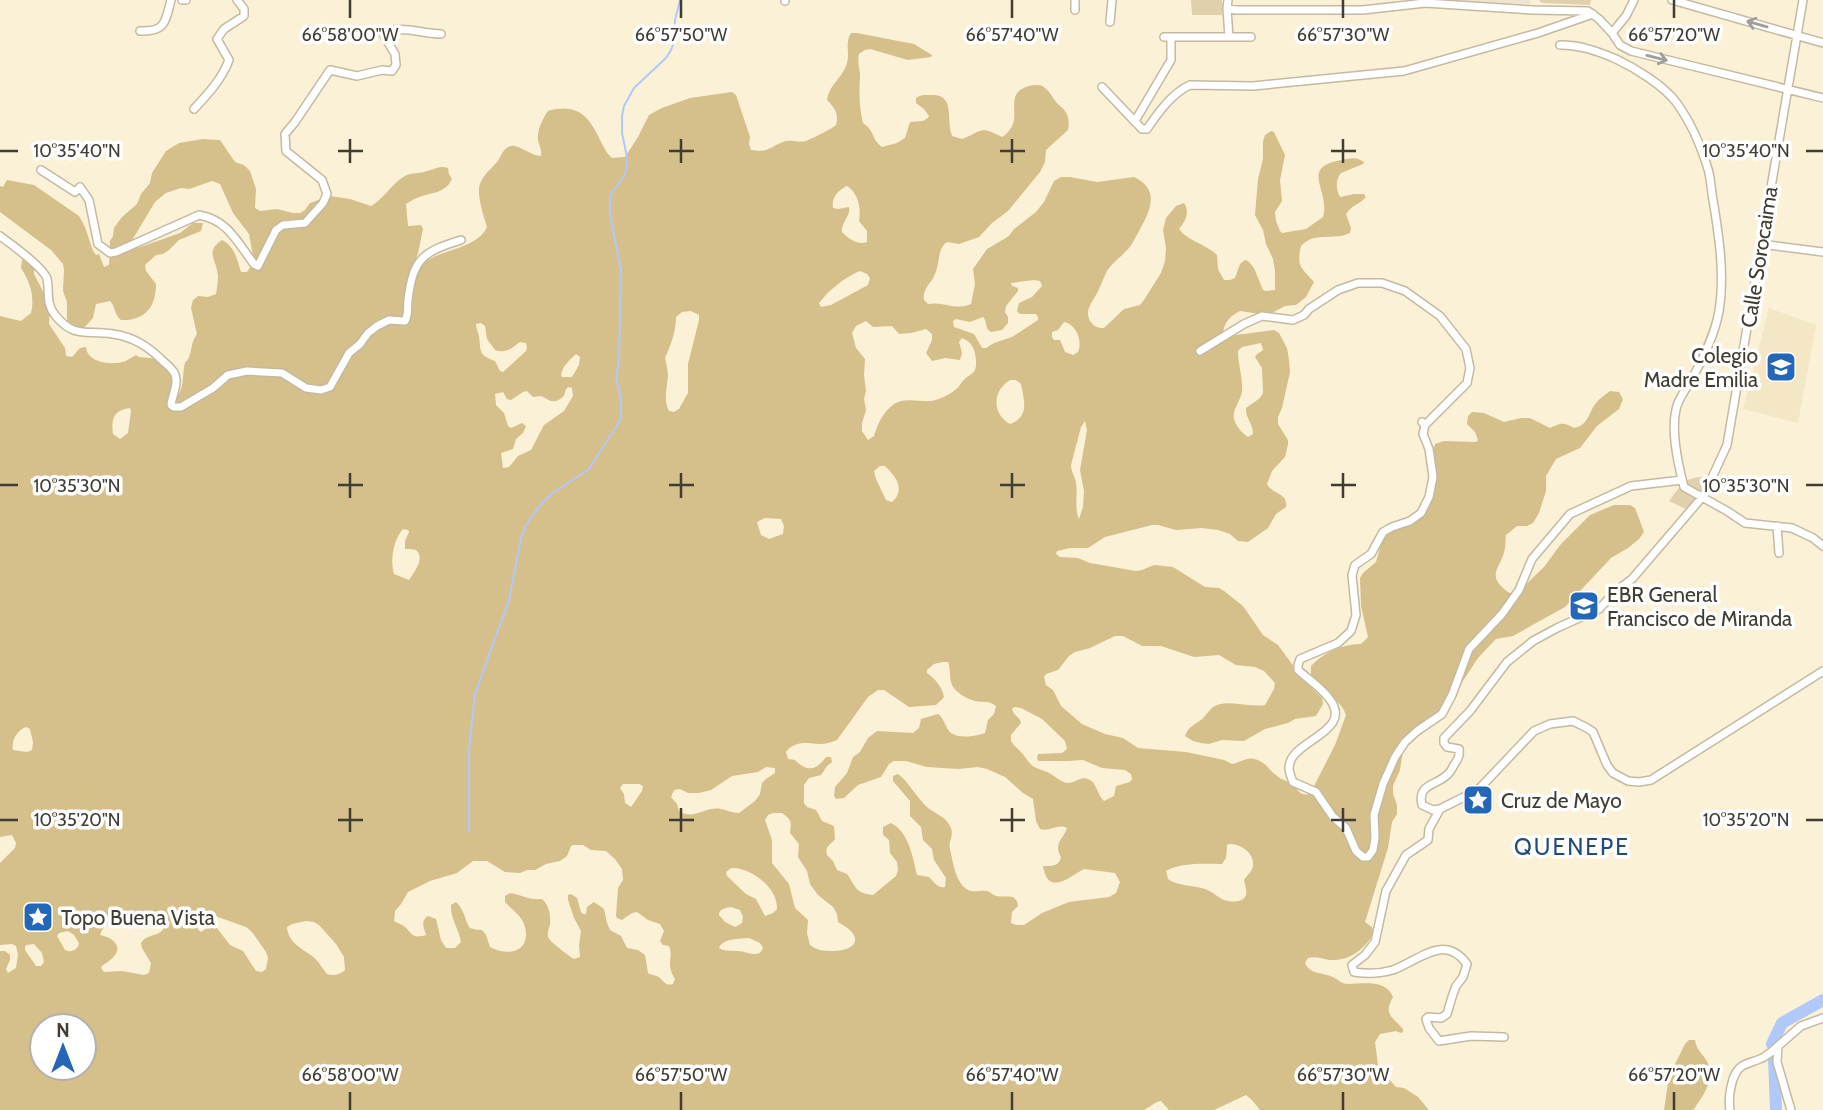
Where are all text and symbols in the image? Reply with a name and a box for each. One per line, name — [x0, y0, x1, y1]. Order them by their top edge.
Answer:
one-way arrow — [1747, 17, 1769, 30]
text: 66°58'00"W — [301, 24, 399, 46]
text: 66°57'50"W — [635, 24, 727, 46]
text: 66°57'40"W — [966, 24, 1058, 46]
text: 66°57'30"W — [1297, 24, 1389, 46]
text: 66°57'20"W — [1628, 24, 1720, 46]
one-way arrow — [1645, 52, 1668, 65]
text: 10°35'40"N — [33, 140, 121, 162]
text: 10°35'40"N — [1702, 140, 1790, 162]
street label: Calle Sorocaima — [1736, 185, 1782, 329]
place label: Colegio Madre Emilia — [1644, 343, 1758, 392]
school or university icon: Colegio Madre Emilia — [1764, 350, 1798, 384]
text: 10°35'30"N — [33, 475, 121, 497]
text: 10°35'30"N — [1702, 475, 1790, 497]
place label: EBR General Francisco de Miranda — [1607, 582, 1792, 631]
school or university icon: EBR General Francisco de Miranda — [1567, 589, 1601, 623]
place icon: Cruz de Mayo — [1461, 783, 1495, 817]
place label: Cruz de Mayo — [1501, 788, 1622, 813]
text: 10°35'20"N — [34, 809, 120, 831]
text: 10°35'20"N — [1703, 809, 1789, 831]
district label: QUENEPE — [1514, 833, 1630, 861]
place icon: Topo Buena Vista — [21, 900, 55, 934]
place label: Topo Buena Vista — [61, 905, 215, 930]
north arrow — [28, 1012, 98, 1082]
text: N — [56, 1019, 70, 1042]
text: 66°58'00"W — [301, 1064, 399, 1086]
text: 66°57'50"W — [635, 1064, 727, 1086]
text: 66°57'40"W — [966, 1064, 1058, 1086]
text: 66°57'30"W — [1297, 1064, 1389, 1086]
text: 66°57'20"W — [1628, 1064, 1720, 1086]

